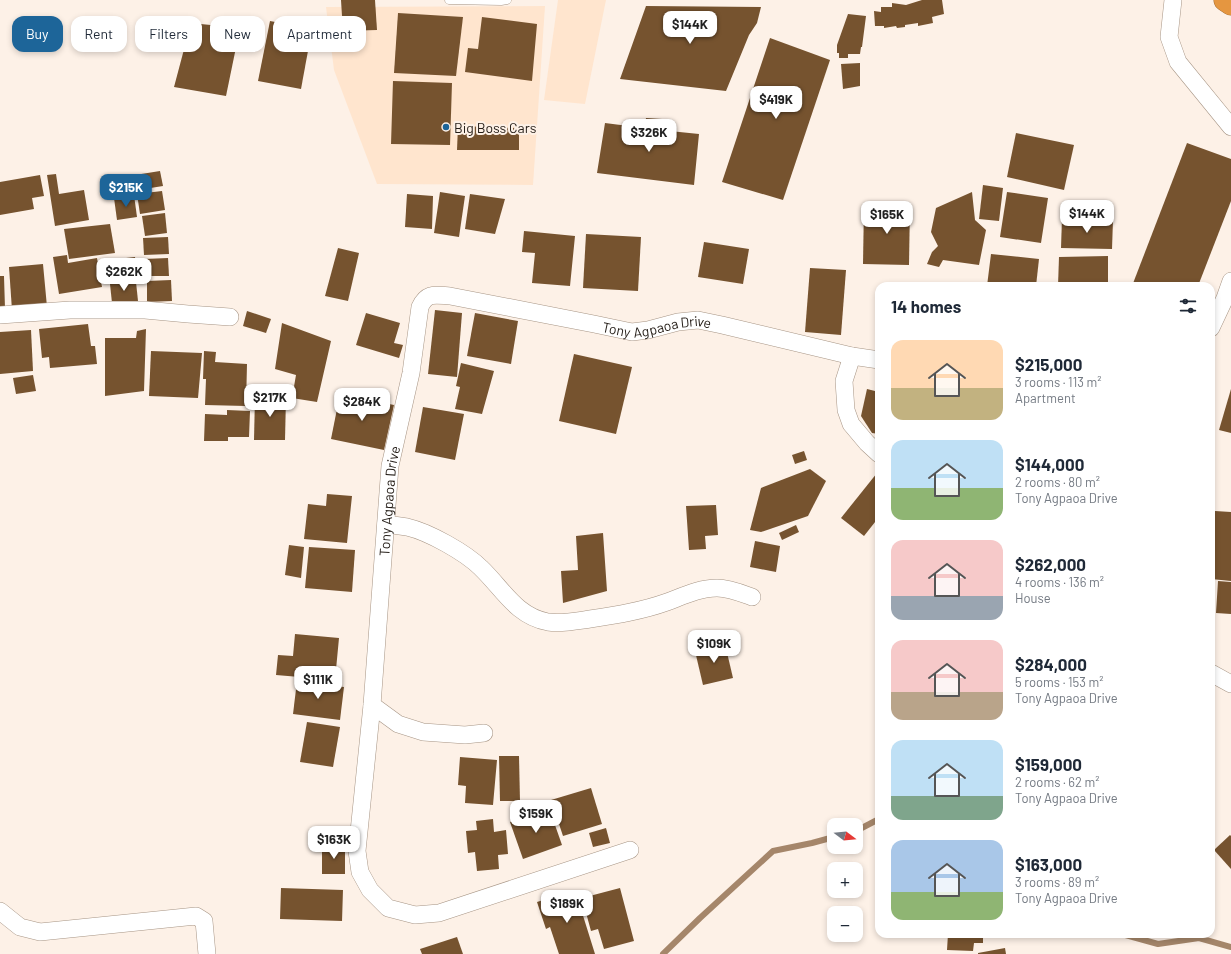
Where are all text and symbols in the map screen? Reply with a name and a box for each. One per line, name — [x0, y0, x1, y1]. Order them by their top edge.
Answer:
pin: $144K — [662, 11, 718, 45]
chip: Buy — [12, 16, 63, 52]
chip: Rent — [71, 16, 127, 52]
chip: Filters — [135, 16, 202, 52]
chip: New — [210, 16, 265, 52]
chip: Apartment — [273, 16, 366, 52]
text: $144K — [672, 16, 708, 32]
pin: $419K — [748, 86, 804, 120]
text: $419K — [759, 91, 793, 107]
place label: Big Boss Cars — [454, 119, 537, 136]
pin: $326K — [621, 119, 677, 153]
marker: Big Boss Cars — [441, 122, 451, 132]
text: $326K — [631, 124, 667, 140]
pin: $215K — [98, 174, 154, 208]
text: $215K — [109, 179, 143, 195]
pin: $144K — [1059, 200, 1115, 234]
pin: $165K — [859, 201, 915, 235]
text: $144K — [1069, 205, 1105, 221]
text: $165K — [870, 206, 904, 222]
pin: $262K — [96, 258, 152, 292]
text: $262K — [105, 263, 143, 279]
icon: filters — [1177, 295, 1199, 317]
text: 14 homes — [891, 296, 961, 316]
street label: Tony Agpaoa Drive — [601, 312, 713, 341]
text: $215,000 — [1015, 354, 1082, 374]
icon: home — [923, 356, 971, 404]
text: 3 rooms · 113 m² — [1015, 374, 1102, 390]
pin: $217K — [242, 384, 298, 418]
pin: $284K — [334, 388, 390, 422]
text: $217K — [253, 389, 287, 405]
text: Apartment — [1015, 390, 1076, 406]
text: $284K — [343, 393, 381, 409]
street label: Tony Agpaoa Drive — [375, 444, 403, 557]
text: $144,000 — [1015, 454, 1084, 474]
icon: home — [923, 456, 971, 504]
text: 2 rooms · 80 m² — [1015, 474, 1100, 490]
text: Tony Agpaoa Drive — [1015, 490, 1118, 506]
text: $262,000 — [1015, 554, 1086, 574]
icon: home — [923, 556, 971, 604]
text: 4 rooms · 136 m² — [1015, 574, 1104, 590]
text: House — [1015, 590, 1051, 606]
pin: $109K — [686, 630, 742, 664]
text: $109K — [697, 635, 731, 651]
text: $284,000 — [1015, 654, 1087, 674]
icon: home — [923, 656, 971, 704]
pin: $111K — [290, 666, 346, 700]
text: $111K — [303, 671, 333, 687]
text: 5 rooms · 153 m² — [1015, 674, 1104, 690]
text: Tony Agpaoa Drive — [1015, 690, 1118, 706]
text: $159,000 — [1015, 754, 1082, 774]
icon: home — [923, 756, 971, 804]
text: 2 rooms · 62 m² — [1015, 774, 1100, 790]
text: Tony Agpaoa Drive — [1015, 790, 1118, 806]
pin: $159K — [508, 800, 564, 834]
text: $159K — [519, 805, 553, 821]
north arrow — [827, 818, 863, 854]
map controls — [827, 818, 863, 942]
pin: $163K — [306, 826, 362, 860]
text: $163K — [317, 831, 351, 847]
text: $163,000 — [1015, 854, 1082, 874]
icon: home — [923, 856, 971, 904]
button: + — [827, 862, 863, 898]
text: 3 rooms · 89 m² — [1015, 874, 1099, 890]
pin: $189K — [539, 890, 595, 924]
text: Tony Agpaoa Drive — [1015, 890, 1118, 906]
text: $189K — [550, 895, 584, 911]
button: − — [827, 906, 863, 942]

